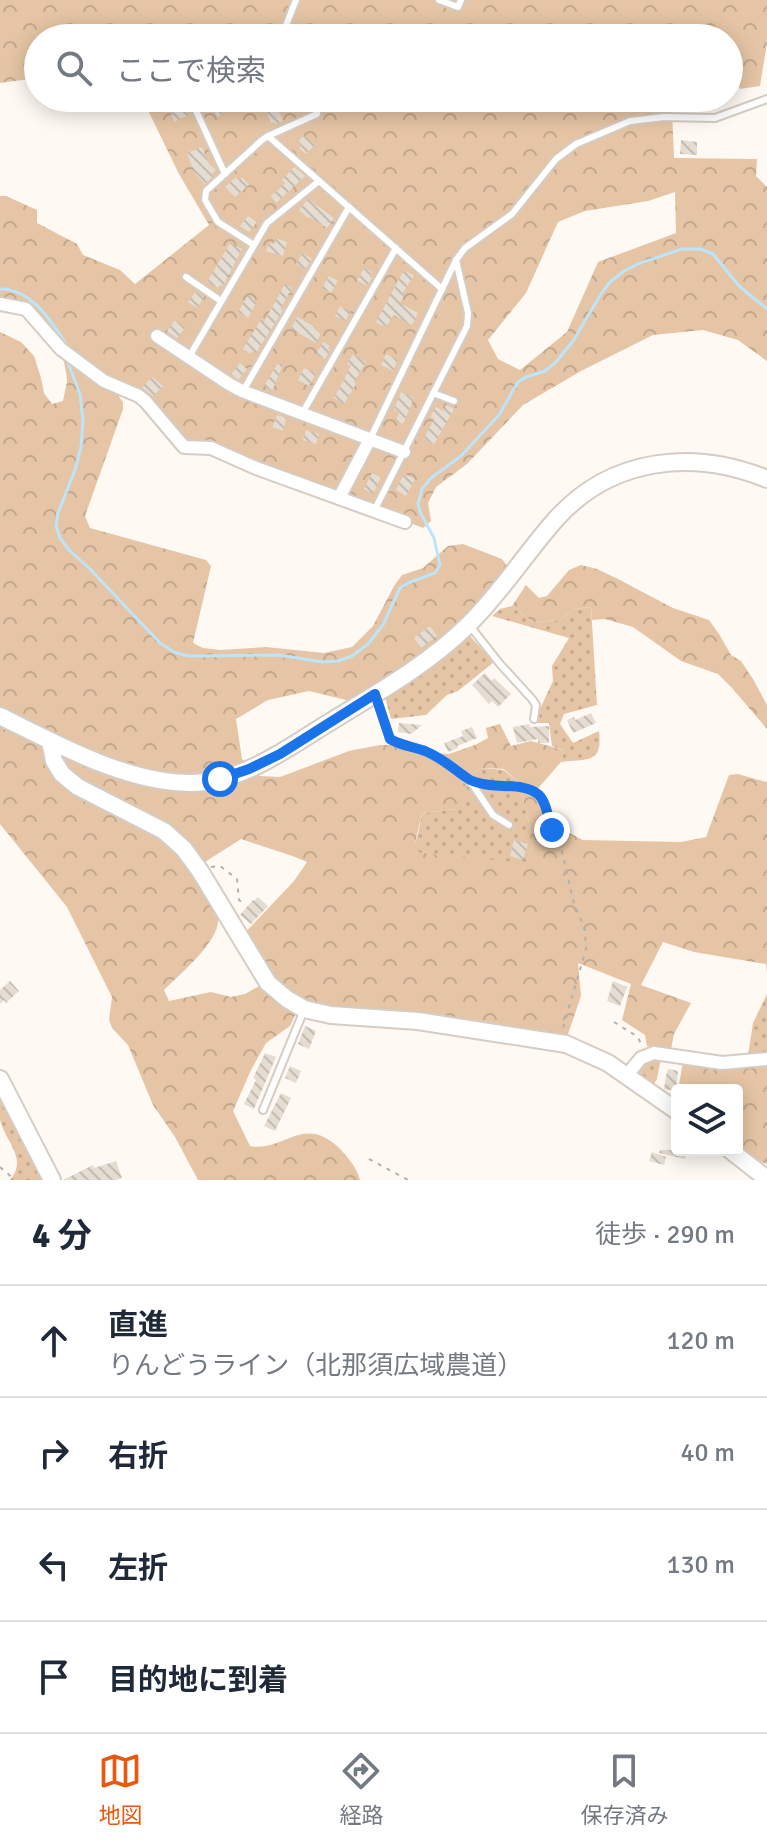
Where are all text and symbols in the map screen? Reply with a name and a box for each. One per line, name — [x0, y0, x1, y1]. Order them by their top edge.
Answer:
search box — [24, 24, 743, 112]
icon: search — [52, 46, 96, 90]
text: ここで検索 — [116, 53, 266, 90]
route start — [202, 761, 238, 797]
route end — [534, 812, 570, 848]
map controls — [671, 1084, 743, 1156]
button: layers — [671, 1084, 743, 1156]
text: 4 分 — [32, 1215, 92, 1257]
text: 徒歩 · 290 m — [595, 1219, 735, 1251]
text: 直進 — [108, 1307, 168, 1344]
icon: ahead — [32, 1319, 76, 1363]
text: 120 m — [666, 1325, 735, 1357]
text: りんどうライン（北那須広域農道） — [108, 1350, 523, 1382]
icon: right — [32, 1431, 76, 1475]
text: 40 m — [680, 1437, 735, 1469]
text: 右折 — [108, 1438, 168, 1475]
icon: left — [32, 1543, 76, 1587]
text: 130 m — [666, 1549, 735, 1581]
text: 左折 — [108, 1550, 168, 1587]
icon: arrive — [32, 1655, 76, 1699]
text: 目的地に到着 — [108, 1662, 288, 1699]
tab: 地図 — [98, 1749, 143, 1829]
tab: 経路 — [339, 1749, 384, 1829]
tab: 保存済み — [580, 1749, 669, 1829]

